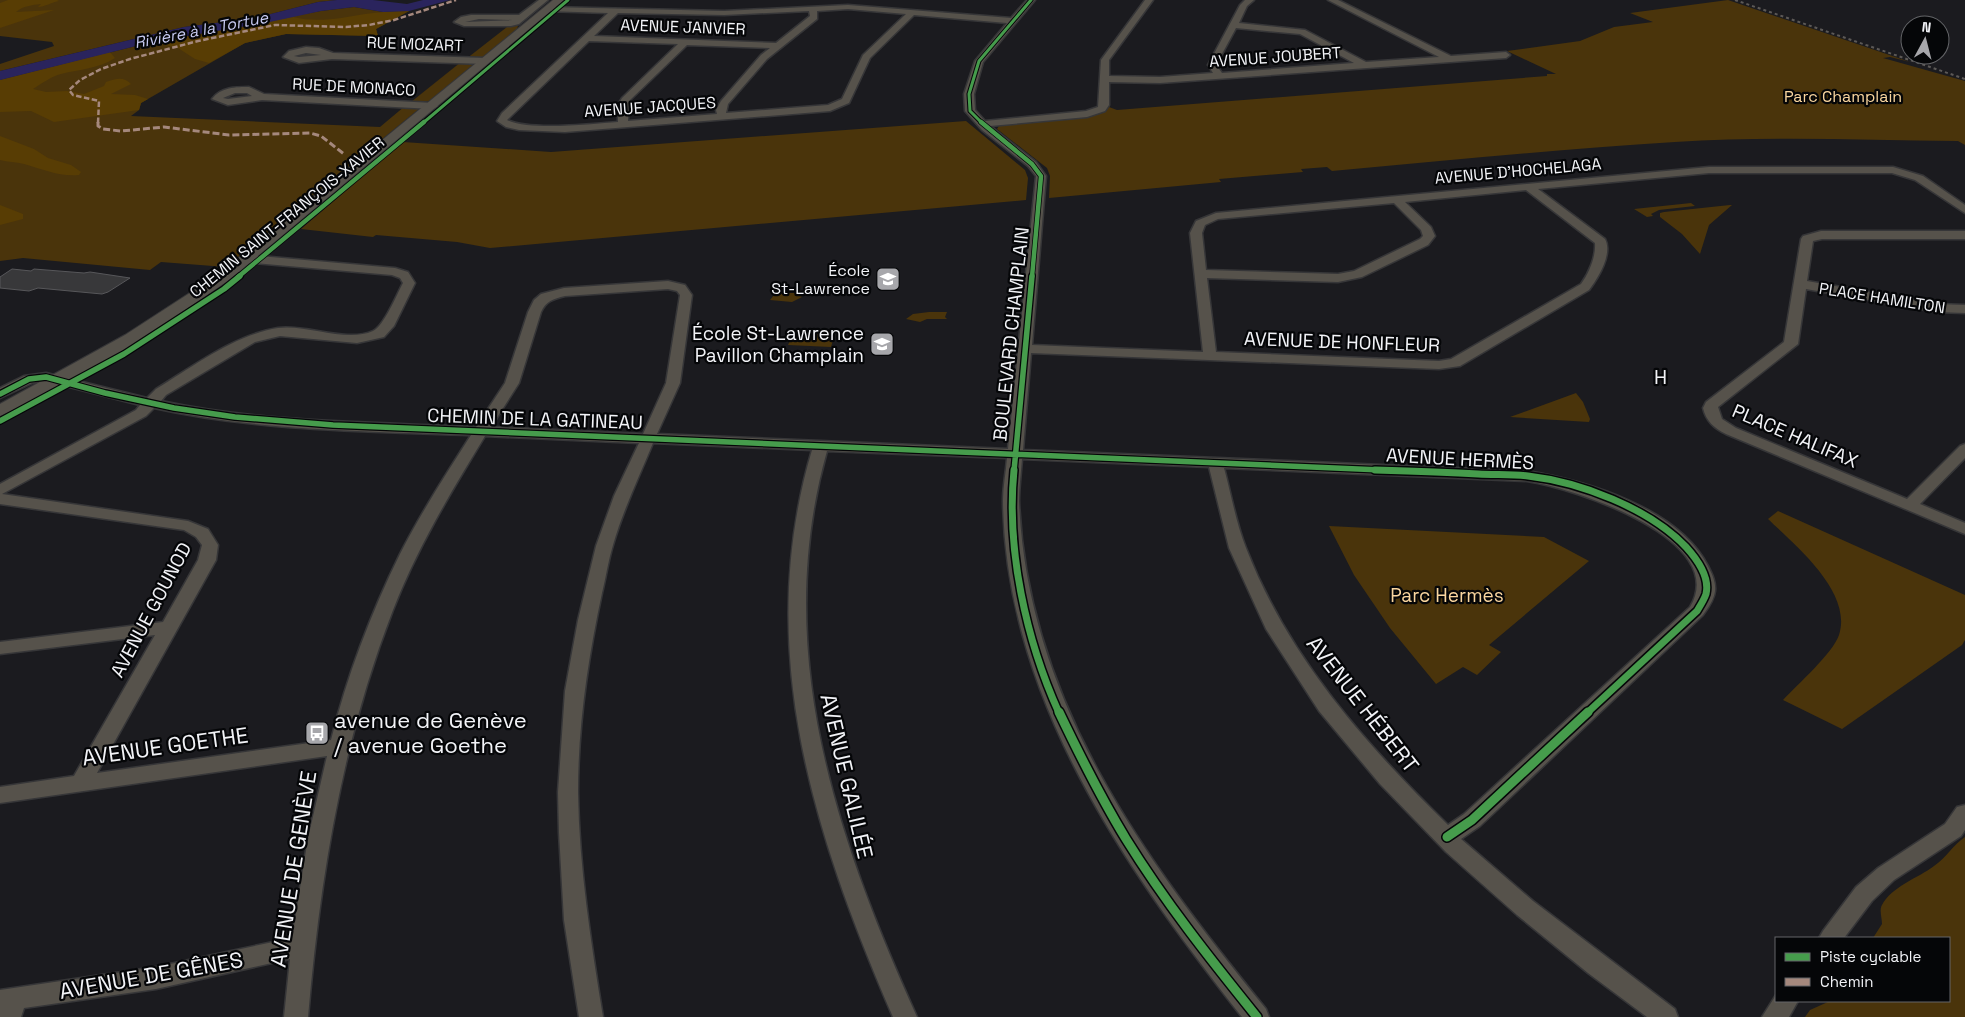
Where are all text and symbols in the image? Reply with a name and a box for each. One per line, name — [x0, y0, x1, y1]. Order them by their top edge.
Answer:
water label: Rivière à la Tortue — [132, 7, 270, 53]
street label: AVENUE JANVIER — [620, 14, 746, 40]
north arrow — [1900, 15, 1950, 65]
text: N — [1921, 18, 1932, 37]
street label: RUE MOZART — [366, 32, 464, 56]
street label: AVENUE JOUBERT — [1208, 42, 1342, 72]
street label: RUE DE MONACO — [292, 73, 416, 101]
park label: Parc Champlain — [1784, 86, 1902, 107]
street label: AVENUE JACQUES — [583, 92, 717, 122]
street label: CHEMIN SAINT-FRANÇOIS-XAVIER — [185, 132, 389, 302]
street label: AVENUE D'HOCHELAGA — [1434, 153, 1602, 189]
street label: BOULEVARD CHAMPLAIN — [987, 226, 1035, 442]
place label: École St-Lawrence — [771, 260, 870, 299]
school or university icon: École St-Lawrence — [875, 266, 901, 292]
street label: PLACE HAMILTON — [1817, 278, 1947, 318]
place label: École St-Lawrence Pavillon Champlain — [692, 321, 864, 368]
street label: AVENUE DE HONFLEUR — [1244, 326, 1440, 358]
school or university icon: École St-Lawrence Pavillon Champlain — [869, 331, 895, 357]
district label: H — [1654, 364, 1668, 390]
street label: PLACE HALIFAX — [1728, 398, 1862, 474]
street label: CHEMIN DE LA GATINEAU — [427, 403, 643, 435]
street label: AVENUE HERMÈS — [1385, 443, 1535, 475]
street label: AVENUE GOUNOD — [105, 538, 197, 682]
park label: Parc Hermès — [1390, 583, 1504, 608]
street label: AVENUE HÉBERT — [1301, 630, 1425, 778]
street label: AVENUE GALILÉE — [814, 691, 880, 861]
place label: avenue de Genève / avenue Goethe — [334, 706, 527, 759]
street label: AVENUE GOETHE — [80, 720, 250, 772]
bus stop icon: avenue de Genève / avenue Goethe — [304, 720, 330, 746]
street label: AVENUE DE GENÈVE — [264, 769, 322, 969]
legend — [1775, 937, 1950, 1002]
street label: AVENUE DE GÊNES — [57, 945, 245, 1005]
text: Piste cyclable — [1820, 947, 1922, 966]
text: Chemin — [1820, 972, 1873, 991]

